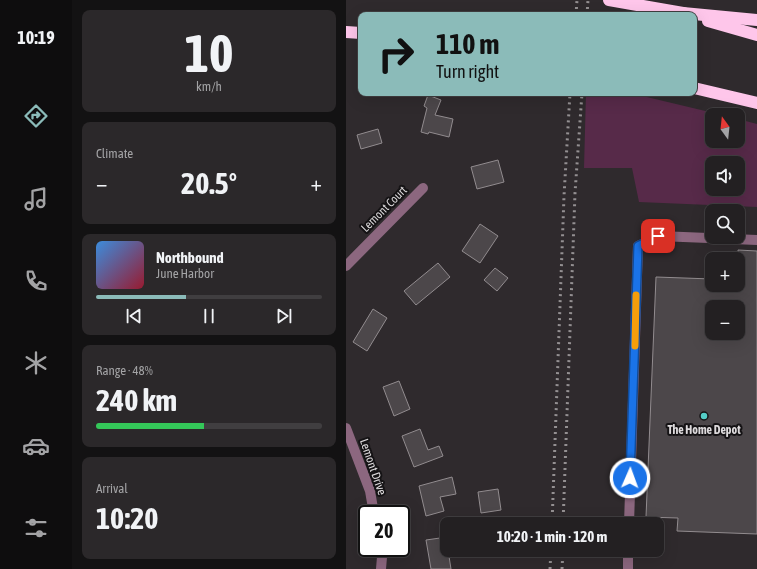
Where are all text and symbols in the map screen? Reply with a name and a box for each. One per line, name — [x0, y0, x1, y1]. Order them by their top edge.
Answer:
text: 10 — [185, 23, 233, 83]
text: 10:19 — [17, 27, 55, 48]
icon: right — [370, 28, 422, 80]
text: 110 m — [436, 28, 499, 60]
text: Turn right — [436, 61, 499, 82]
text: km/h — [196, 79, 222, 94]
icon: directions — [22, 102, 50, 130]
north arrow — [705, 108, 745, 148]
map controls — [705, 108, 745, 340]
text: Climate — [96, 146, 133, 161]
button: sound — [705, 156, 745, 196]
text: 20.5° — [181, 166, 237, 200]
text: − — [96, 170, 107, 196]
text: + — [311, 170, 322, 196]
street label: Lemont Court — [358, 183, 410, 235]
icon: music — [22, 185, 50, 213]
button: search — [705, 204, 745, 244]
pin — [641, 219, 675, 253]
icon: arrive — [647, 225, 669, 247]
text: Northbound — [156, 249, 224, 266]
button: + — [705, 252, 745, 292]
text: June Harbor — [156, 266, 214, 281]
icon: phone — [22, 267, 50, 295]
button: − — [705, 300, 745, 340]
icon: previous — [123, 305, 145, 327]
icon: pause — [198, 305, 220, 327]
icon: next — [273, 305, 295, 327]
icon: climate — [22, 349, 50, 377]
text: Range · 48% — [96, 363, 153, 378]
text: 240 km — [96, 383, 177, 417]
marker: The Home Depot — [699, 411, 709, 421]
place label: The Home Depot — [667, 423, 741, 437]
icon: car — [22, 432, 50, 460]
street label: Lemont Drive — [357, 437, 389, 497]
position arrow — [609, 457, 651, 499]
text: Arrival — [96, 481, 128, 496]
text: 10:20 — [96, 501, 158, 535]
speed limit sign: 20 — [358, 505, 410, 557]
icon: filters — [22, 514, 50, 542]
text: 10:20 · 1 min · 120 m — [497, 528, 607, 545]

